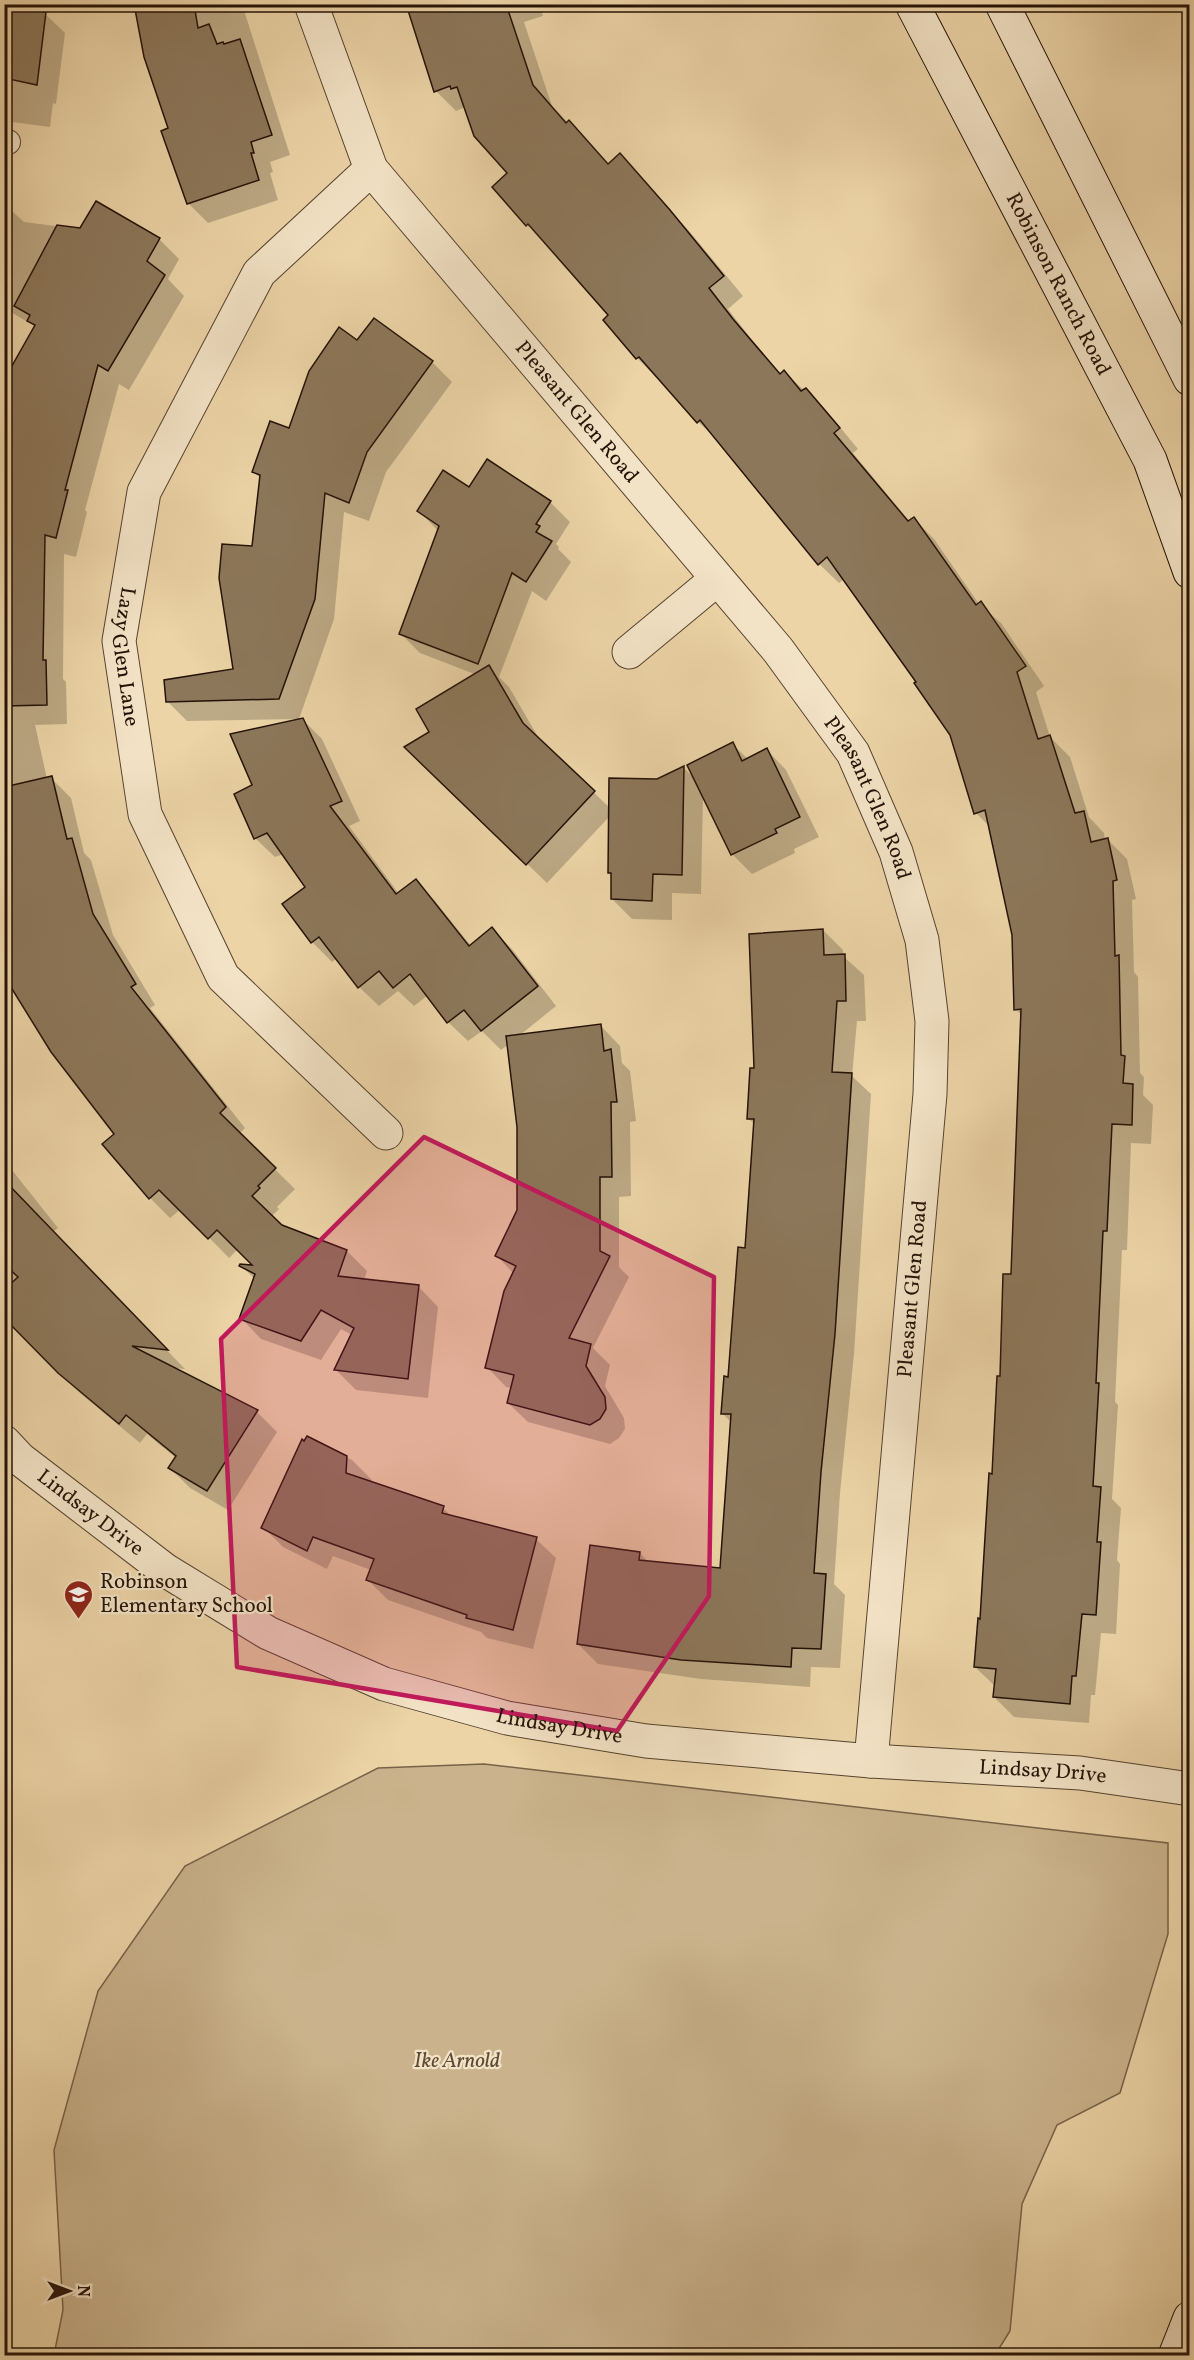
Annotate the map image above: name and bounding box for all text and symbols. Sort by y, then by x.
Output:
street label: Robinson Ranch Road [998,188,1118,381]
street label: Pleasant Glen Road [508,335,645,490]
street label: Lazy Glen Lane [104,585,146,728]
street label: Pleasant Glen Road [816,710,918,883]
street label: Pleasant Glen Road [891,1199,935,1379]
street label: Lindsay Drive [31,1463,150,1563]
place label: Robinson Elementary School [100,1568,273,1621]
school or university icon: Robinson Elementary School [63,1578,95,1620]
street label: Lindsay Drive [493,1701,625,1751]
street label: Lindsay Drive [978,1753,1109,1791]
park label: Ike Arnold [414,2047,500,2076]
north arrow [39,2261,99,2321]
text: N [71,2285,93,2297]

